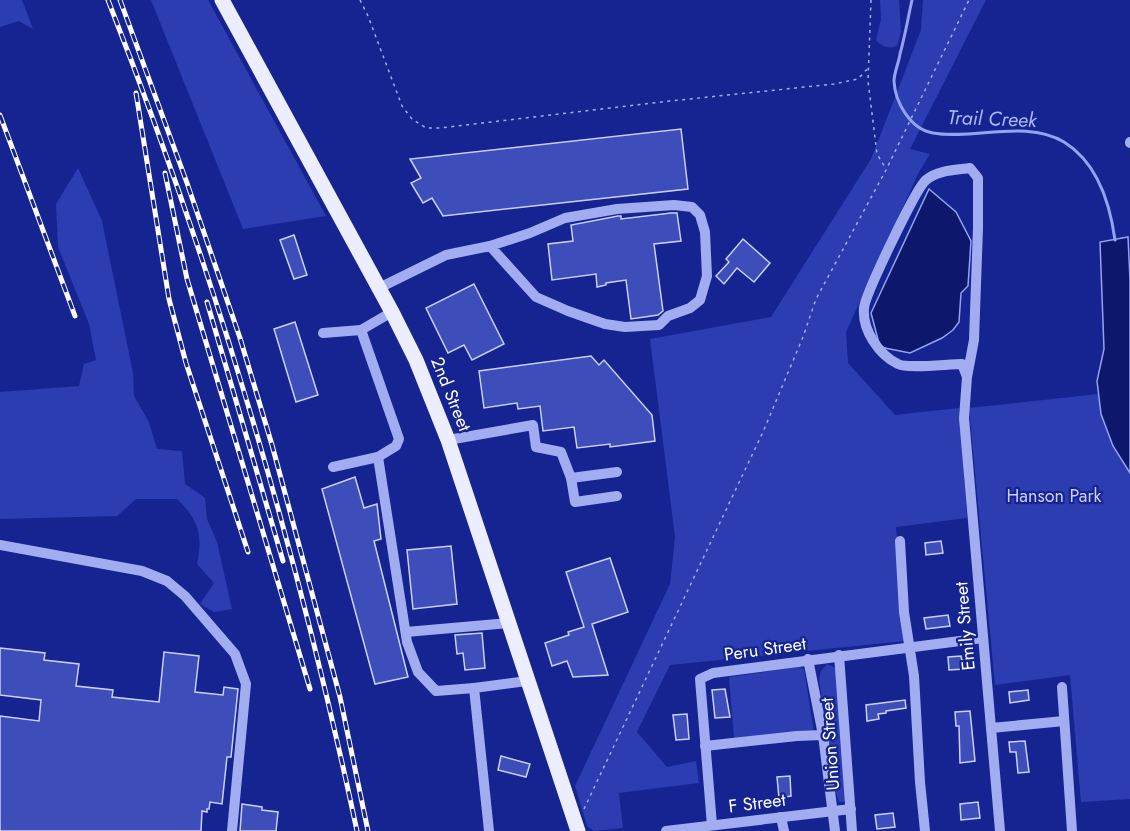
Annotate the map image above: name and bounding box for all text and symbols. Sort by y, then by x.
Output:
water label: Trail Creek [947,103,1038,135]
street label: 2nd Street [424,353,478,436]
park label: Hanson Park [1007,483,1102,509]
street label: Emily Street [948,580,982,671]
street label: Peru Street [722,630,808,668]
street label: Union Street [814,696,846,791]
street label: F Street [727,787,788,819]

